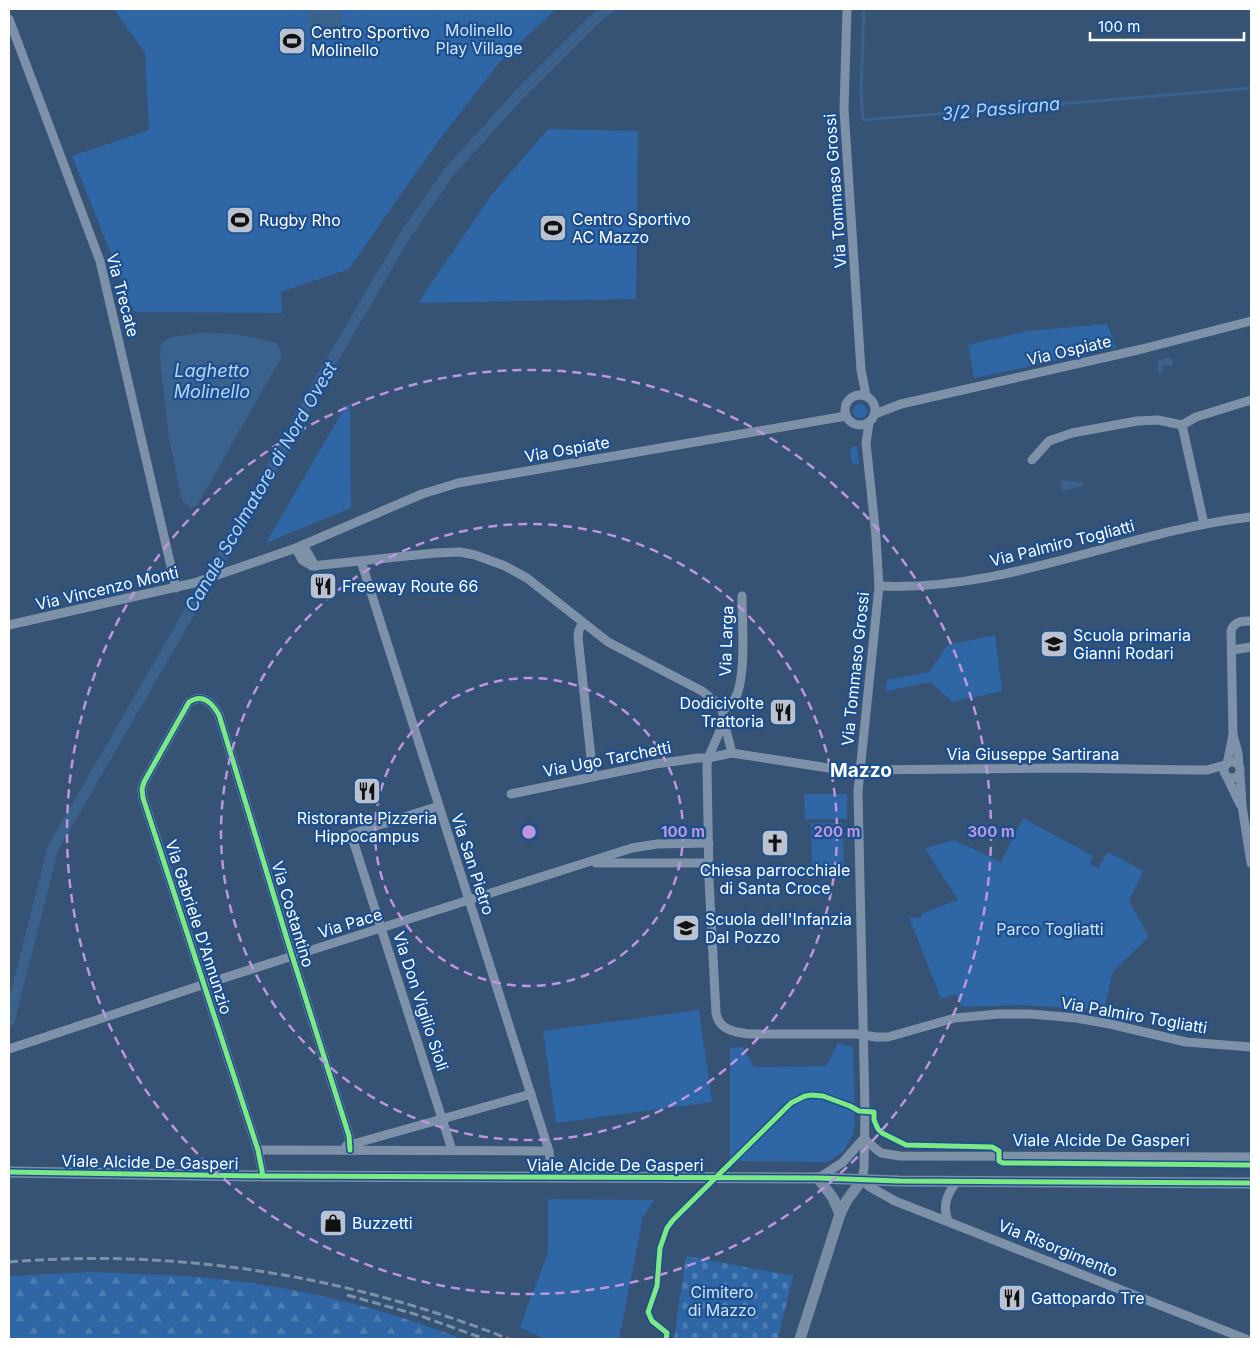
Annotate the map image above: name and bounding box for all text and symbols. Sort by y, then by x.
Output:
scale bar [1090,10,1244,42]
text: 100 m [1098,17,1140,36]
park label: Molinello Play Village [435,20,523,58]
place label: Centro Sportivo Molinello [311,22,430,60]
sports icon: Centro Sportivo Molinello [277,26,307,56]
water label: 3/2 Passirana [941,93,1061,124]
street label: Via Tommaso Grossi [820,113,850,269]
sports icon: Rugby Rho [225,205,255,235]
place label: Centro Sportivo AC Mazzo [572,209,691,247]
place label: Rugby Rho [259,210,341,230]
sports icon: Centro Sportivo AC Mazzo [538,213,568,243]
street label: Via Trecate [102,251,144,339]
street label: Via Ospiate [1025,331,1113,369]
water label: Canale Scolmatore di Nord Ovest [180,357,341,615]
water label: Laghetto Molinello [174,360,250,402]
street label: Via Ospiate [523,432,611,466]
street label: Via Palmiro Togliatti [988,515,1136,571]
street label: Via Vincenzo Monti [34,562,180,614]
restaurant icon: Freeway Route 66 [308,571,338,601]
place label: Freeway Route 66 [342,576,478,596]
street label: Via Tommaso Grossi [837,591,873,747]
street label: Via Larga [715,605,737,677]
place label: Scuola primaria Gianni Rodari [1073,625,1191,663]
school or university icon: Scuola primaria Gianni Rodari [1039,629,1069,659]
place label: Dodicivolte Trattoria [679,693,764,731]
restaurant icon: Dodicivolte Trattoria [768,697,798,727]
street label: Via Ugo Tarchetti [541,737,673,781]
street label: Via Giuseppe Sartirana [947,744,1119,764]
district label: Mazzo [830,759,892,782]
restaurant icon: Ristorante Pizzeria Hippocampus [352,776,382,806]
place label: Ristorante Pizzeria Hippocampus [297,808,437,846]
street label: Via San Pietro [447,811,499,917]
text: 100 m [661,822,705,841]
text: 200 m [814,822,860,841]
text: 300 m [967,822,1015,841]
centre of rings [520,823,538,841]
church icon: Chiesa parrocchiale di Santa Croce [760,828,790,858]
street label: Via Gabriele D'Annunzio [161,837,237,1017]
street label: Via Costantino [267,858,319,970]
place label: Chiesa parrocchiale di Santa Croce [700,860,850,898]
street label: Via Pace [315,904,385,942]
place label: Scuola dell'Infanzia Dal Pozzo [705,909,852,947]
school or university icon: Scuola dell'Infanzia Dal Pozzo [671,913,701,943]
park label: Parco Togliatti [996,919,1104,939]
street label: Via Don Vigilio Sioli [389,929,453,1073]
street label: Via Palmiro Togliatti [1059,992,1209,1038]
street label: Viale Alcide De Gasperi [1012,1130,1190,1150]
street label: Viale Alcide De Gasperi [61,1150,239,1174]
street label: Viale Alcide De Gasperi [526,1155,704,1175]
shop icon: Buzzetti [318,1208,348,1238]
place label: Buzzetti [352,1213,413,1233]
street label: Via Risorgimento [995,1215,1121,1281]
park label: Cimitero di Mazzo [688,1282,756,1320]
restaurant icon: Gattopardo Tre [997,1283,1027,1313]
place label: Gattopardo Tre [1031,1288,1145,1308]

